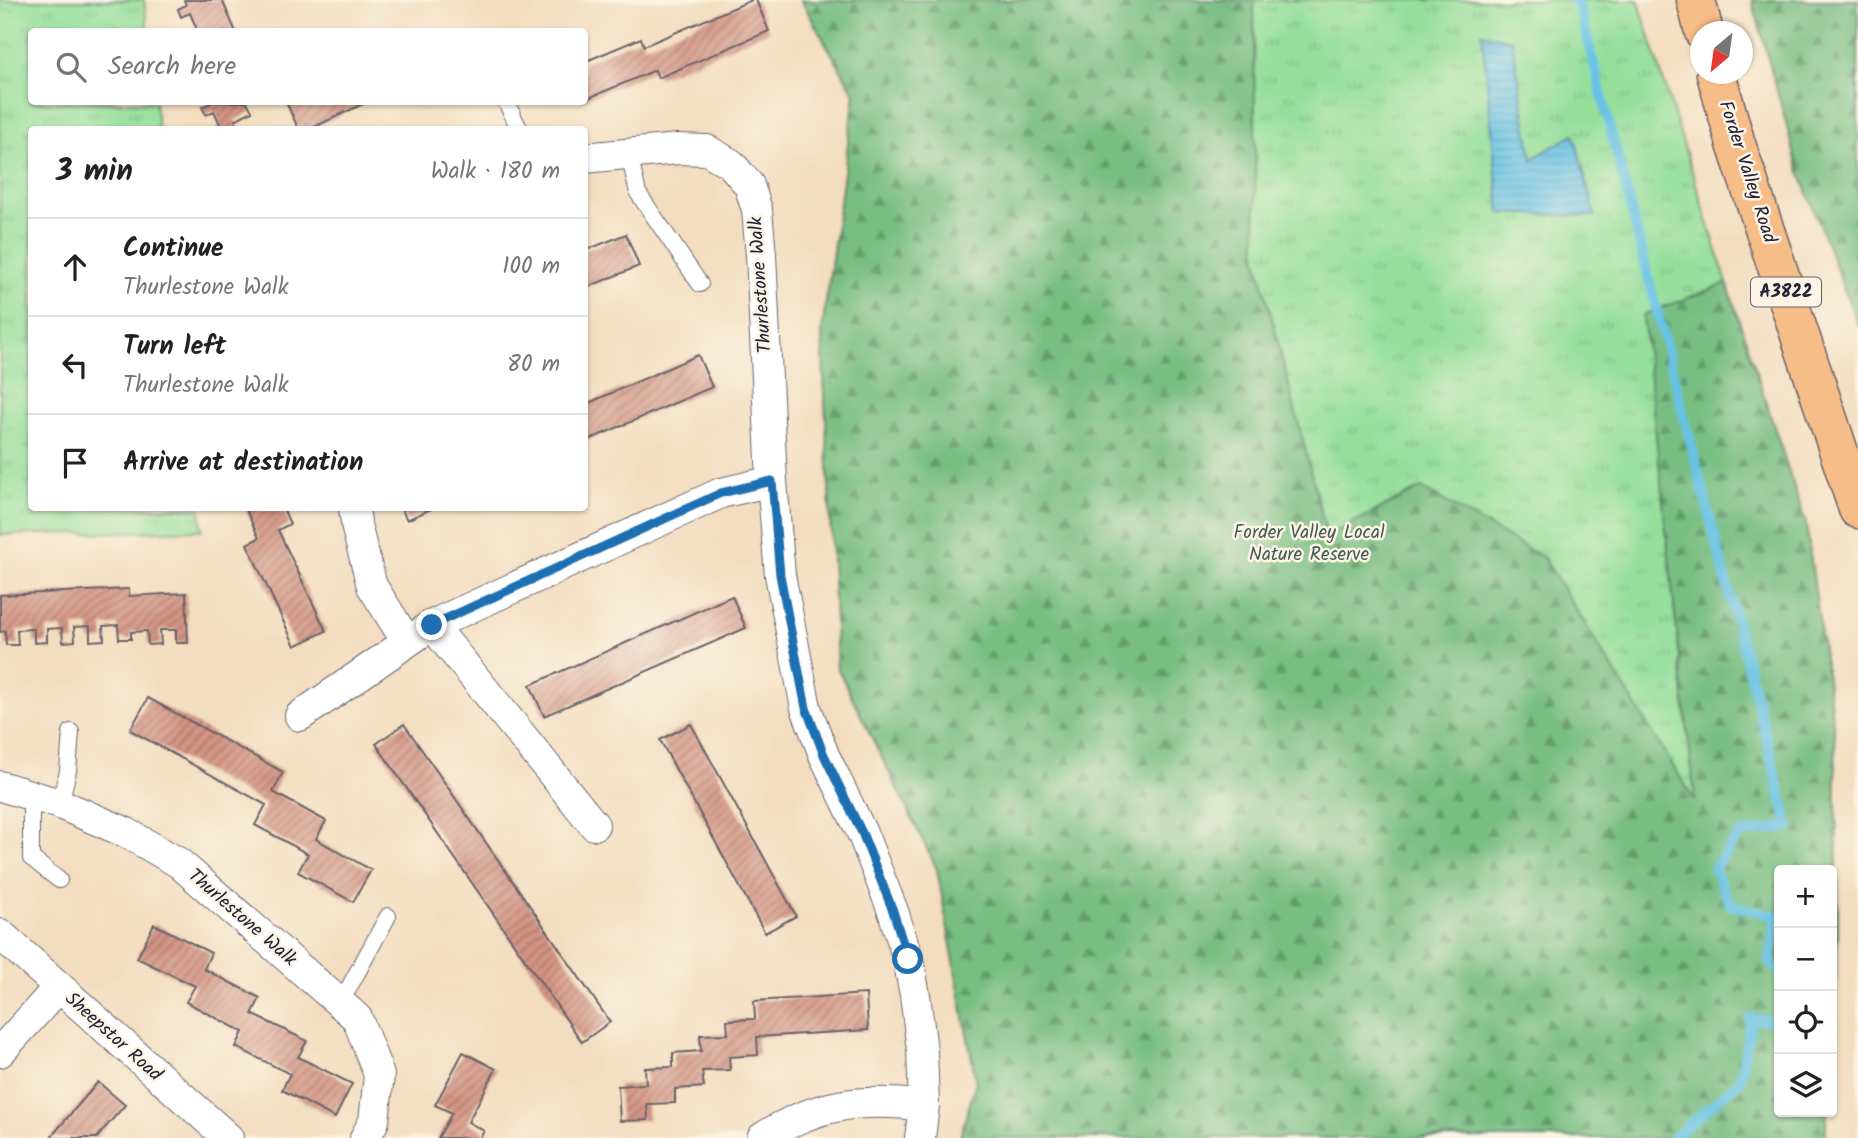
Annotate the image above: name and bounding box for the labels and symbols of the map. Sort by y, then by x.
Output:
north arrow [1690,21,1753,84]
street label: Forder Valley Road [1710,97,1784,248]
street label: Thurlestone Walk [741,216,781,354]
road number: A3822 [1751,278,1821,306]
park label: Forder Valley Local Nature Reserve [1233,518,1385,570]
route end [416,609,447,640]
street label: Thurlestone Walk [181,862,303,974]
route start [892,943,923,974]
street label: Sheepstor Road [57,985,169,1089]

